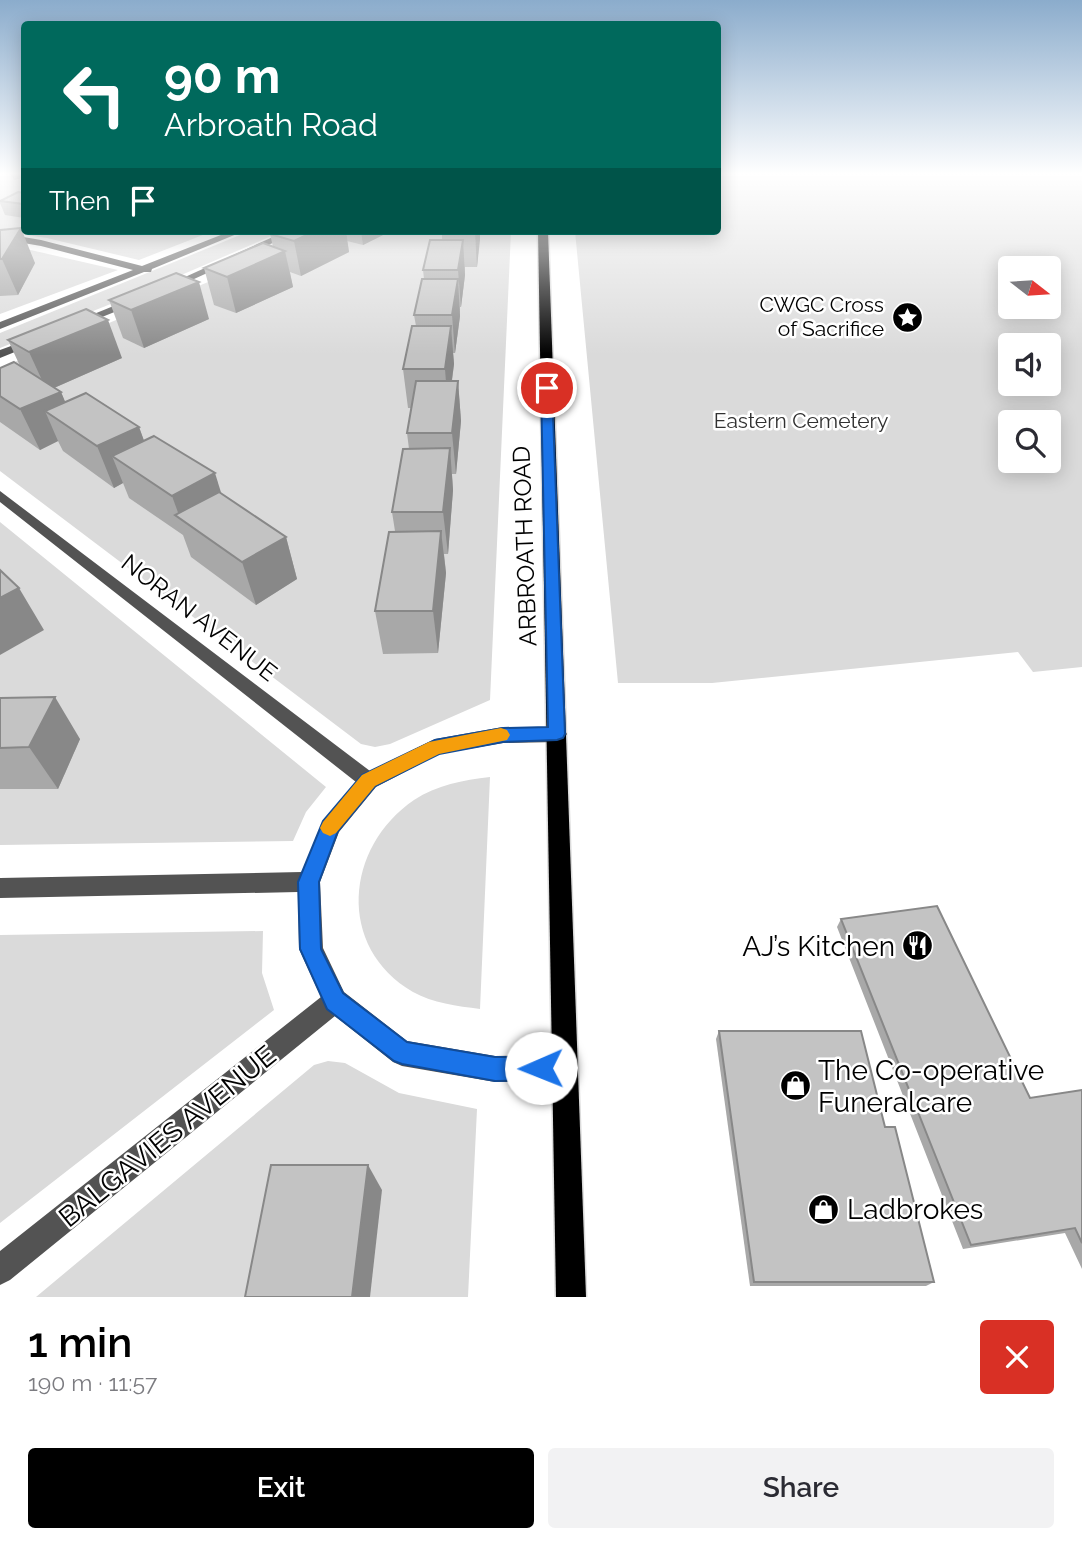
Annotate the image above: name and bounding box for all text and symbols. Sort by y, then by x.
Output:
text: 90 m [164,47,280,104]
icon: left [49,49,140,140]
text: Arbroath Road [164,106,378,143]
icon: arrive [124,182,162,220]
text: Then [49,186,110,216]
north arrow [998,256,1060,318]
map controls [998,256,1061,473]
place label: CWGC Cross of Sacrifice [759,292,884,341]
place icon: CWGC Cross of Sacrifice [890,300,924,334]
button: sound [998,333,1061,396]
pin [517,358,577,418]
icon: arrive [528,369,566,407]
park label: Eastern Cemetery [714,408,888,433]
button: search [998,410,1061,473]
street label: ARBROATH ROAD [507,445,542,647]
street label: NORAN AVENUE [116,548,283,687]
restaurant icon: AJ’s Kitchen [901,929,935,963]
place label: AJ’s Kitchen [742,930,895,963]
position arrow [504,1031,578,1105]
street label: BALGAVIES AVENUE [52,1039,282,1234]
place label: The Co-operative Funeralcare [818,1054,1044,1119]
shop icon: The Co-operative Funeralcare [778,1069,812,1103]
shop icon: Ladbrokes [807,1192,841,1226]
place label: Ladbrokes [847,1193,983,1226]
text: 1 min [28,1318,132,1367]
button: close [980,1320,1054,1394]
text: 190 m · 11:57 [28,1369,157,1396]
button: Exit [28,1448,534,1528]
button: Share [548,1448,1054,1528]

